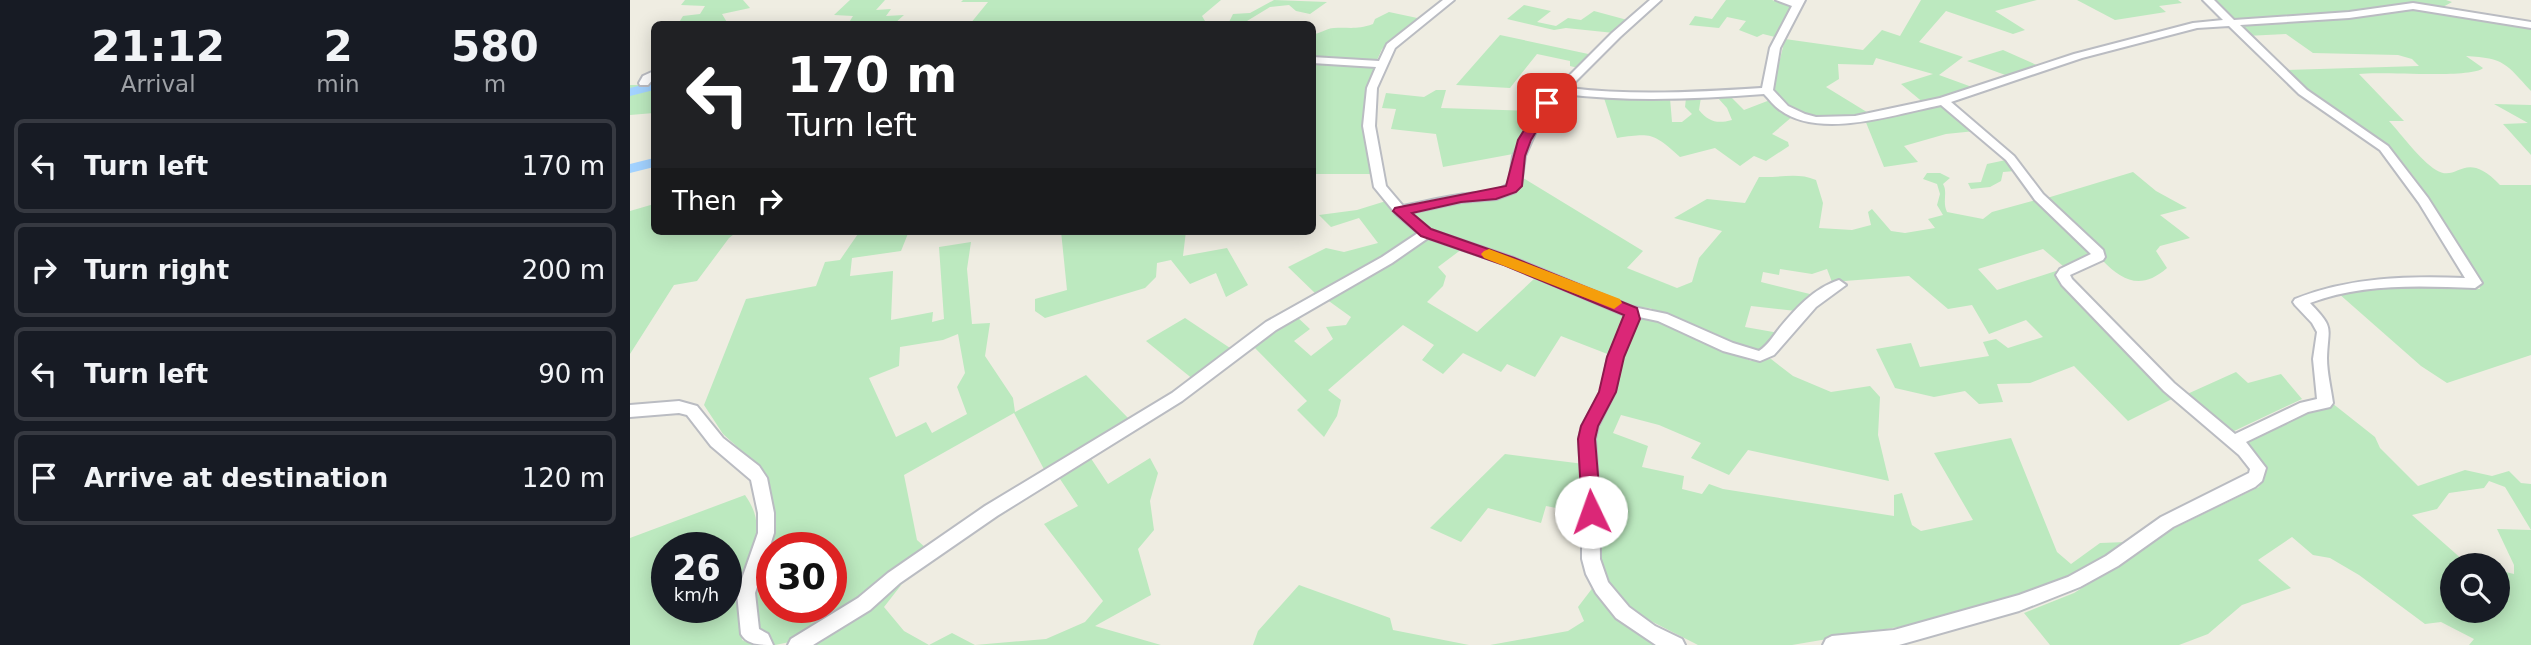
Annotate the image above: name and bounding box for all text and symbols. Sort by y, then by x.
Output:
text: 21:12 [91,22,225,71]
text: 2 [323,22,353,71]
text: 580 [451,22,539,71]
text: 170 m [787,47,957,104]
icon: left [672,49,763,140]
text: Arrival [121,71,196,97]
text: min [316,71,360,97]
text: m [484,71,506,97]
pin [1517,73,1577,133]
icon: arrive [1528,84,1566,122]
text: Turn left [787,106,917,144]
icon: left [25,147,63,185]
text: Turn left [84,151,208,181]
text: 170 m [522,151,605,181]
icon: right [751,182,789,220]
text: Then [672,186,737,216]
icon: right [25,251,63,289]
text: Turn right [84,255,229,285]
text: 200 m [522,255,605,285]
icon: left [25,355,63,393]
text: Turn left [84,359,208,389]
text: 90 m [538,359,605,389]
icon: arrive [25,459,63,497]
text: Arrive at destination [84,463,388,493]
text: 120 m [522,463,605,493]
position arrow [1554,475,1628,549]
speed limit sign: 30 [756,532,847,623]
text: 26 [672,548,721,588]
map controls [2440,553,2510,623]
button: search [2440,553,2510,623]
text: km/h [674,584,719,605]

